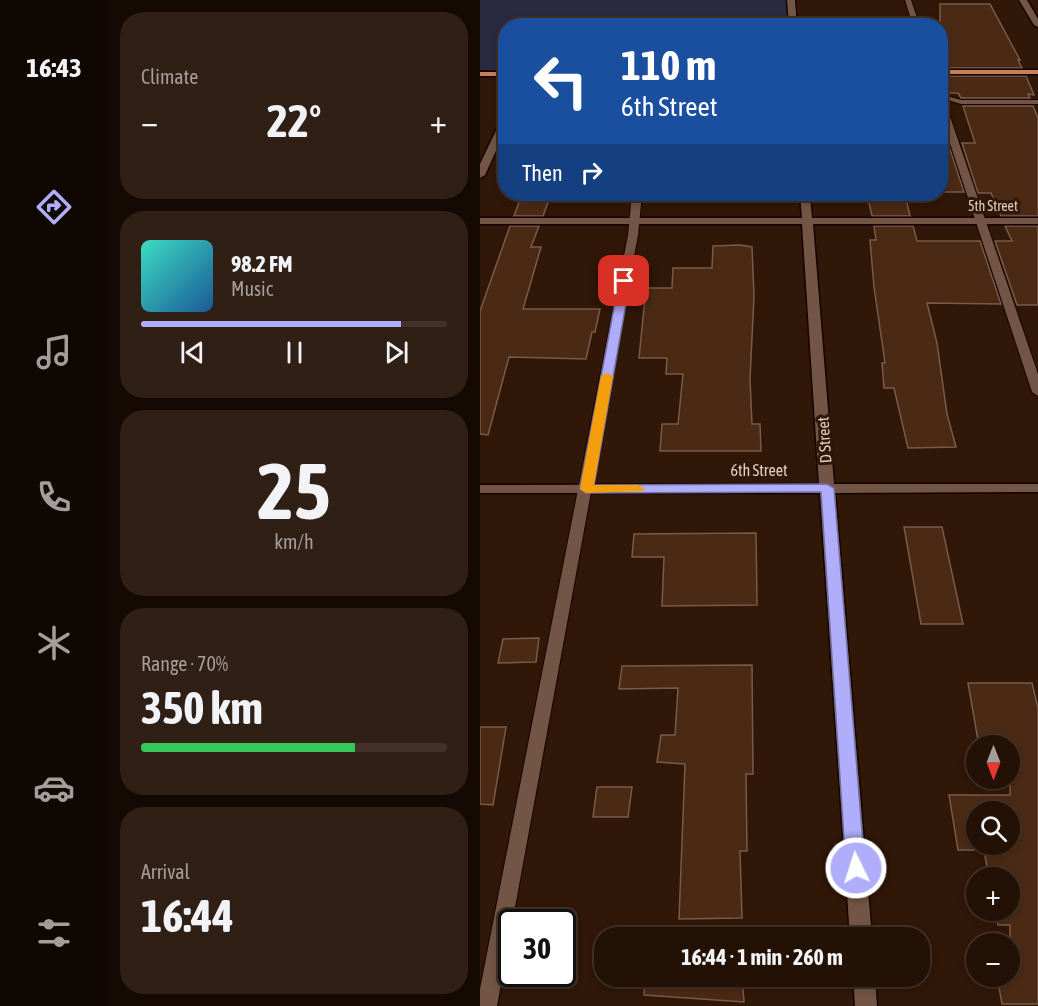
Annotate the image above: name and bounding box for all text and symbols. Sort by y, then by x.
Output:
text: 110 m [621,41,716,89]
icon: left [522,42,600,120]
text: 16:43 [26,52,82,83]
text: Climate [141,65,198,88]
text: 6th Street [621,91,718,122]
text: 22° [267,95,321,147]
text: − [141,102,158,140]
text: + [430,102,447,140]
icon: right [575,156,608,189]
text: Then [522,160,563,186]
icon: directions [33,186,75,228]
street label: 5th Street [968,198,1018,214]
text: 98.2 FM [231,251,293,277]
pin [598,255,649,306]
icon: arrive [607,264,640,297]
text: Music [231,277,273,300]
icon: music [33,331,75,373]
icon: previous [176,336,209,369]
icon: pause [278,336,311,369]
icon: next [380,336,413,369]
street label: D Street [813,416,835,464]
text: 25 [257,446,331,536]
street label: 6th Street [730,461,788,479]
icon: phone [33,476,75,518]
text: km/h [274,530,314,553]
icon: climate [33,622,75,664]
text: Range · 70% [141,652,228,675]
text: 350 km [141,682,263,734]
north arrow [966,735,1020,789]
map controls [966,735,1020,987]
icon: car [33,767,75,809]
button: search [966,801,1020,855]
position arrow [824,836,888,900]
text: Arrival [141,860,190,883]
button: + [966,867,1020,921]
text: 16:44 [141,890,234,942]
speed limit sign: 30 [498,909,576,987]
icon: filters [33,912,75,954]
button: − [966,933,1020,987]
text: 16:44 · 1 min · 260 m [681,944,843,970]

